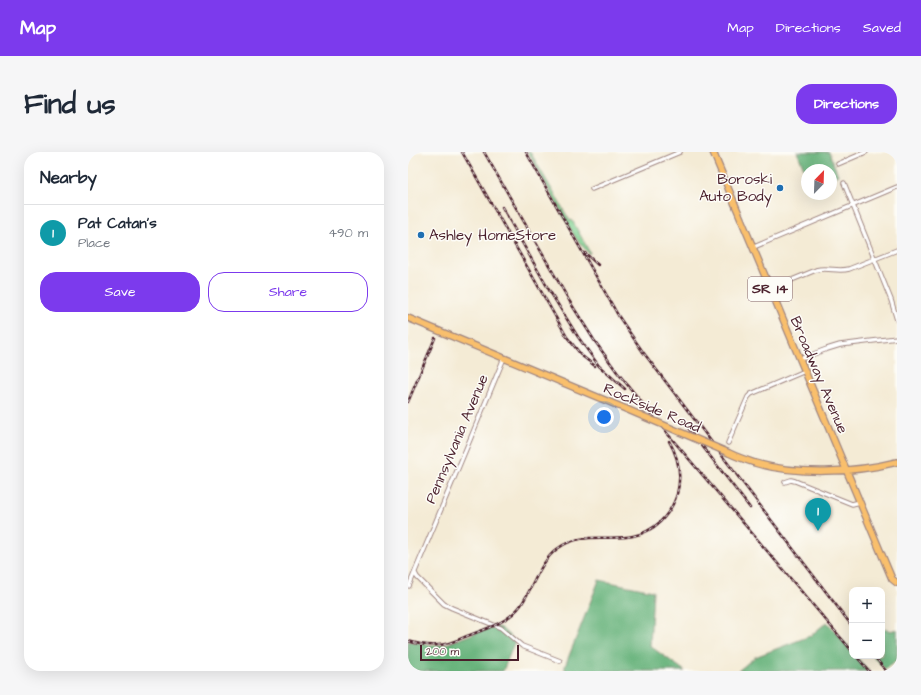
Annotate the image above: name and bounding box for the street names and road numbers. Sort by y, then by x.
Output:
road number: SR 14 [748,277,792,301]
street label: Broadway Avenue [784,313,853,437]
street label: Pennsylvania Avenue [420,371,495,507]
street label: Rockside Road [600,378,704,438]

